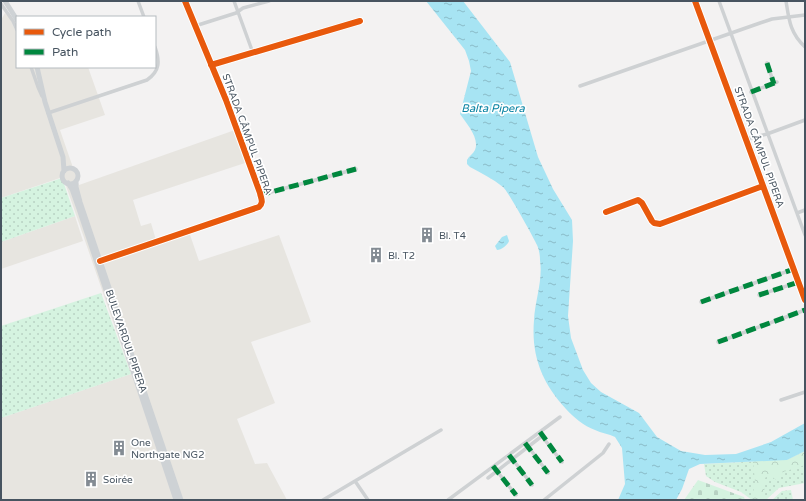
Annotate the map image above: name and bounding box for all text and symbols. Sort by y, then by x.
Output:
legend [16,16,156,68]
text: Cycle path [52,25,111,39]
text: Path [52,45,78,59]
street label: STRADA CÂMPUL PIPERA [220,72,275,196]
street label: STRADA CÂMPUL PIPERA [732,85,787,209]
water label: Balta Pipera [461,102,526,115]
building icon: Bl. T4 [418,226,436,244]
place label: Bl. T4 [439,230,466,242]
building icon: Bl. T2 [367,246,385,264]
place label: Bl. T2 [388,250,415,262]
street label: BULEVARDUL PIPERA [103,288,149,395]
place label: One Northgate NG2 [131,437,204,461]
building icon: One Northgate NG2 [110,439,128,457]
building icon: Soirée [82,470,100,488]
place label: Soirée [103,474,133,486]

